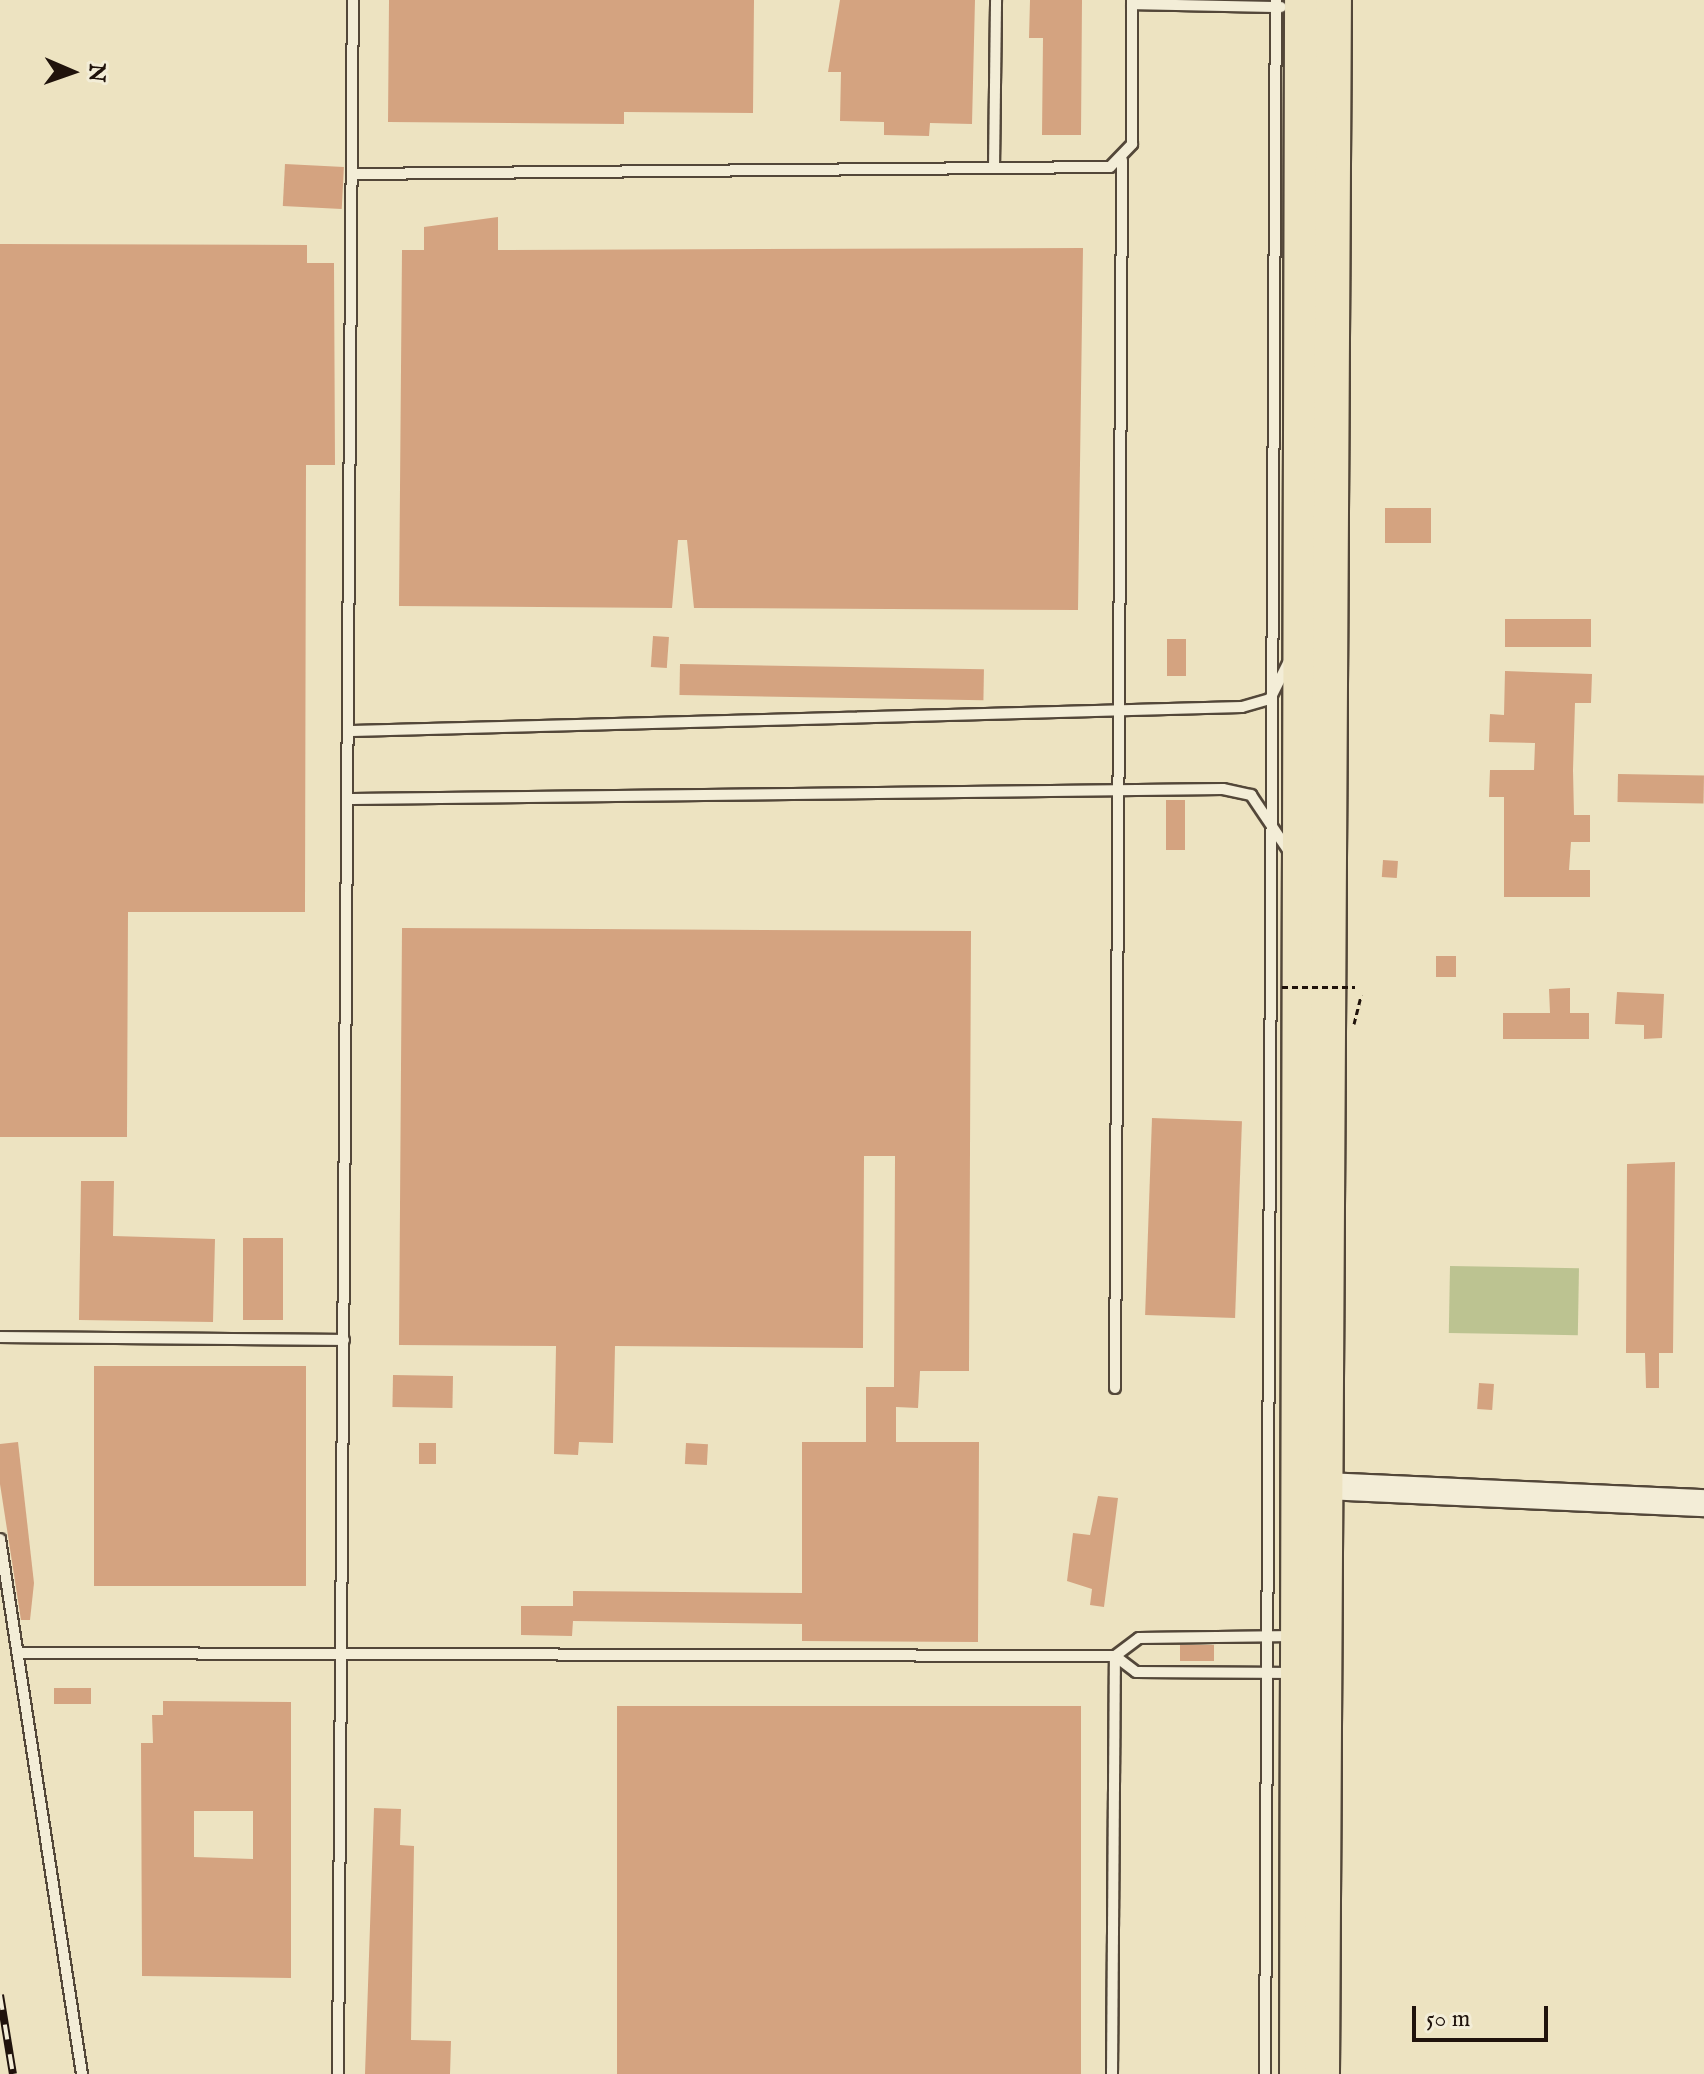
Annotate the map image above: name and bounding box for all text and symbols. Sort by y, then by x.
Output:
north arrow [32,32,112,112]
text: N [82,63,110,83]
scale bar [1416,1990,1552,2040]
text: 50 m [1426,2004,1470,2035]

